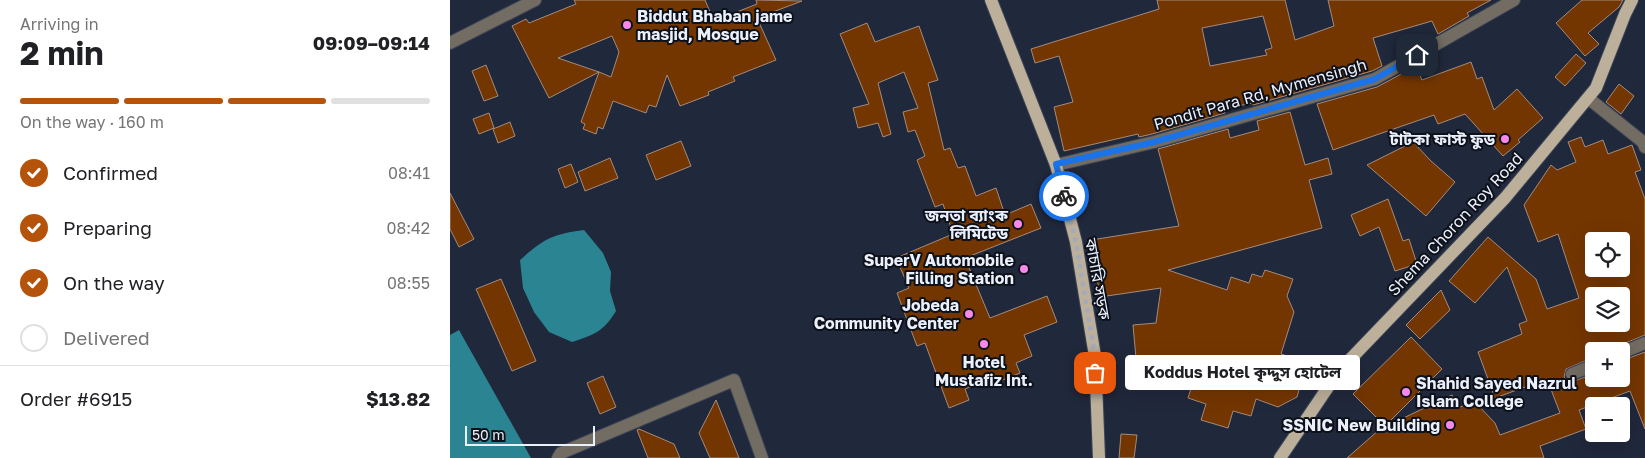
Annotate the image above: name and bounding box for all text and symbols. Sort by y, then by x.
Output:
place label: Biddut Bhaban jame masjid, Mosque [637,6,792,44]
text: Arriving in [20,14,99,34]
marker: Biddut Bhaban jame masjid, Mosque [621,19,633,31]
text: 09:09–09:14 [313,31,430,54]
text: 2 min [20,34,104,72]
pin [1396,34,1438,76]
icon: home [1403,41,1431,69]
street label: Pondit Para Rd, Mymensingh [1151,54,1369,134]
text: On the way · 160 m [20,112,164,132]
place label: টাটকা ফাস্ট ফুড [1389,129,1495,150]
marker: টাটকা ফাস্ট ফুড [1499,133,1511,145]
street label: Shema Choron Roy Road [1383,148,1527,300]
icon: check [20,159,48,187]
text: Confirmed [63,161,158,184]
text: 08:41 [388,163,430,183]
courier [1039,171,1089,221]
icon: bike [1050,182,1078,210]
place label: জনতা ব্যাংক লিমিটেড [924,205,1009,243]
icon: check [20,214,48,242]
text: Preparing [63,216,152,239]
text: 08:42 [386,218,430,238]
marker: জনতা ব্যাংক লিমিটেড [1012,218,1024,230]
map controls [1585,232,1630,442]
button: locate [1585,232,1630,277]
street label: কাচারি সড়ক [1081,236,1115,322]
place label: SuperV Automobile Filling Station [864,250,1014,288]
marker: SuperV Automobile Filling Station [1018,263,1030,275]
icon: check [20,269,48,297]
text: On the way [63,271,165,294]
text: 08:55 [387,273,430,293]
button: layers [1585,287,1630,332]
place label: Jobeda Community Center [814,295,959,333]
marker: Jobeda Community Center [963,308,975,320]
text: Delivered [63,326,150,349]
marker: Hotel Mustafiz Int. [978,338,990,350]
button: + [1585,342,1630,387]
place label: Hotel Mustafiz Int. [935,352,1033,390]
pin [1074,352,1116,394]
callout: Koddus Hotel কৃদ্দুস হোটেল [1125,356,1360,390]
icon: bag [1081,359,1109,387]
text: Koddus Hotel কৃদ্দুস হোটেল [1144,362,1341,382]
place label: Shahid Sayed Nazrul Islam College [1416,373,1577,411]
marker: Shahid Sayed Nazrul Islam College [1400,386,1412,398]
text: Order #6915 [20,387,132,410]
text: $13.82 [366,387,430,410]
button: − [1585,397,1630,442]
place label: SSNIC New Building [1283,415,1440,435]
marker: SSNIC New Building [1444,419,1456,431]
scale bar [465,423,595,446]
text: 50 m [472,426,505,443]

